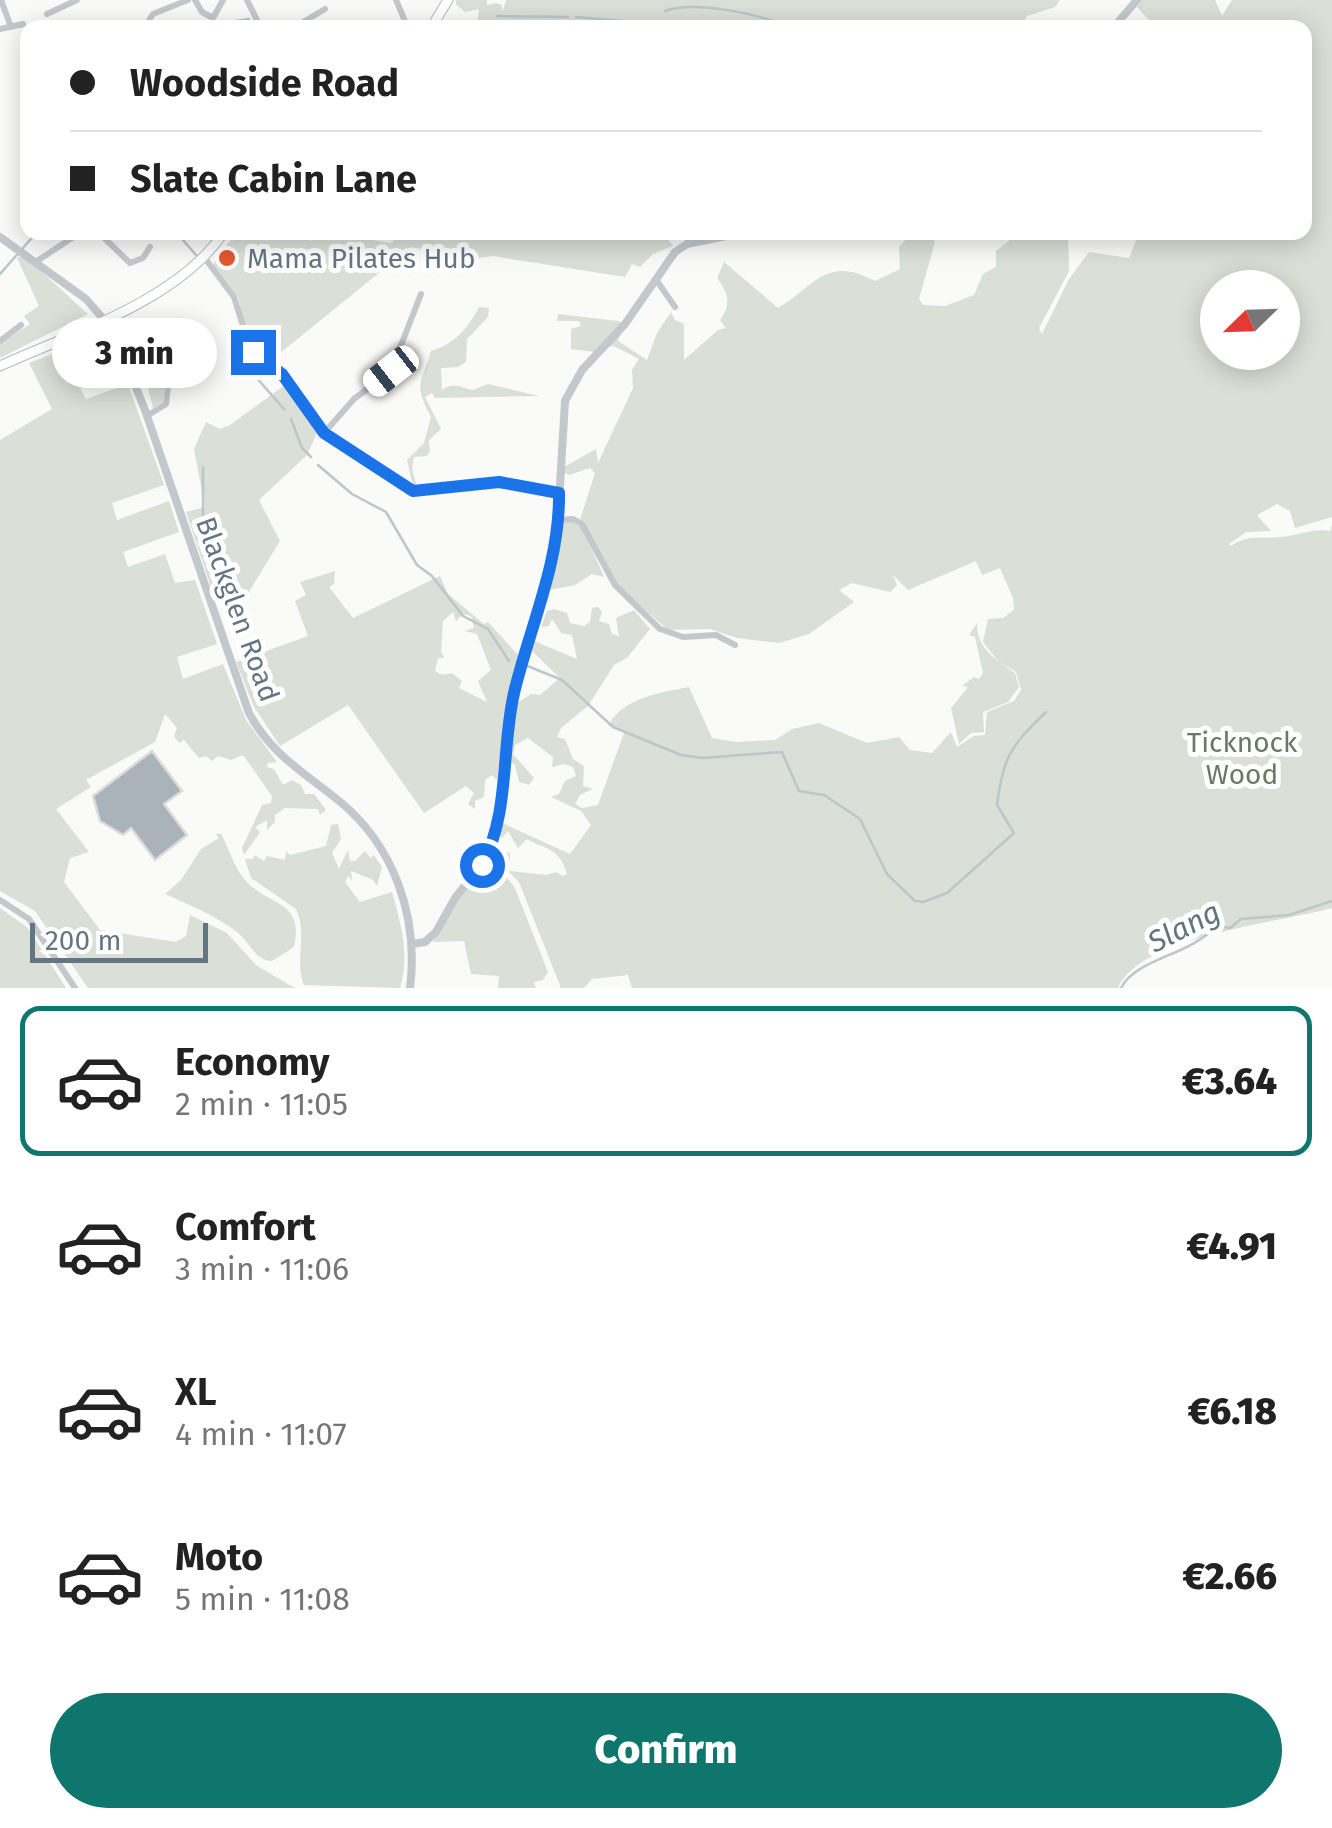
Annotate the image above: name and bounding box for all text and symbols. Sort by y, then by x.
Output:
text: Woodside Road [130,60,399,106]
text: Slate Cabin Lane [130,156,417,202]
place label: Mama Pilates Hub [247,242,476,275]
marker: Mama Pilates Hub [216,247,238,269]
north arrow [1200,270,1300,370]
map controls [1200,270,1300,370]
callout: 3 min [53,317,218,387]
route end [231,330,276,375]
text: 3 min [95,334,174,372]
car [358,341,424,401]
street label: Blackglen Road [189,512,286,706]
park label: Ticknock Wood [1187,726,1298,791]
route start [460,843,505,888]
water label: Slang [1141,894,1226,961]
scale bar [30,918,208,963]
text: 200 m [45,924,122,957]
icon: car [55,1036,145,1126]
text: Economy [175,1039,330,1085]
text: €3.64 [1182,1058,1277,1104]
text: 2 min · 11:05 [175,1085,348,1123]
icon: car [55,1201,145,1291]
text: Comfort [175,1204,316,1250]
text: €4.91 [1186,1223,1277,1269]
text: 3 min · 11:06 [175,1250,349,1288]
icon: car [55,1366,145,1456]
text: XL [175,1369,217,1415]
text: €6.18 [1188,1388,1277,1434]
text: 4 min · 11:07 [175,1415,347,1453]
icon: car [55,1531,145,1621]
text: Moto [175,1534,263,1580]
text: €2.66 [1183,1553,1277,1599]
text: 5 min · 11:08 [175,1580,350,1618]
button: Confirm [50,1693,1282,1808]

